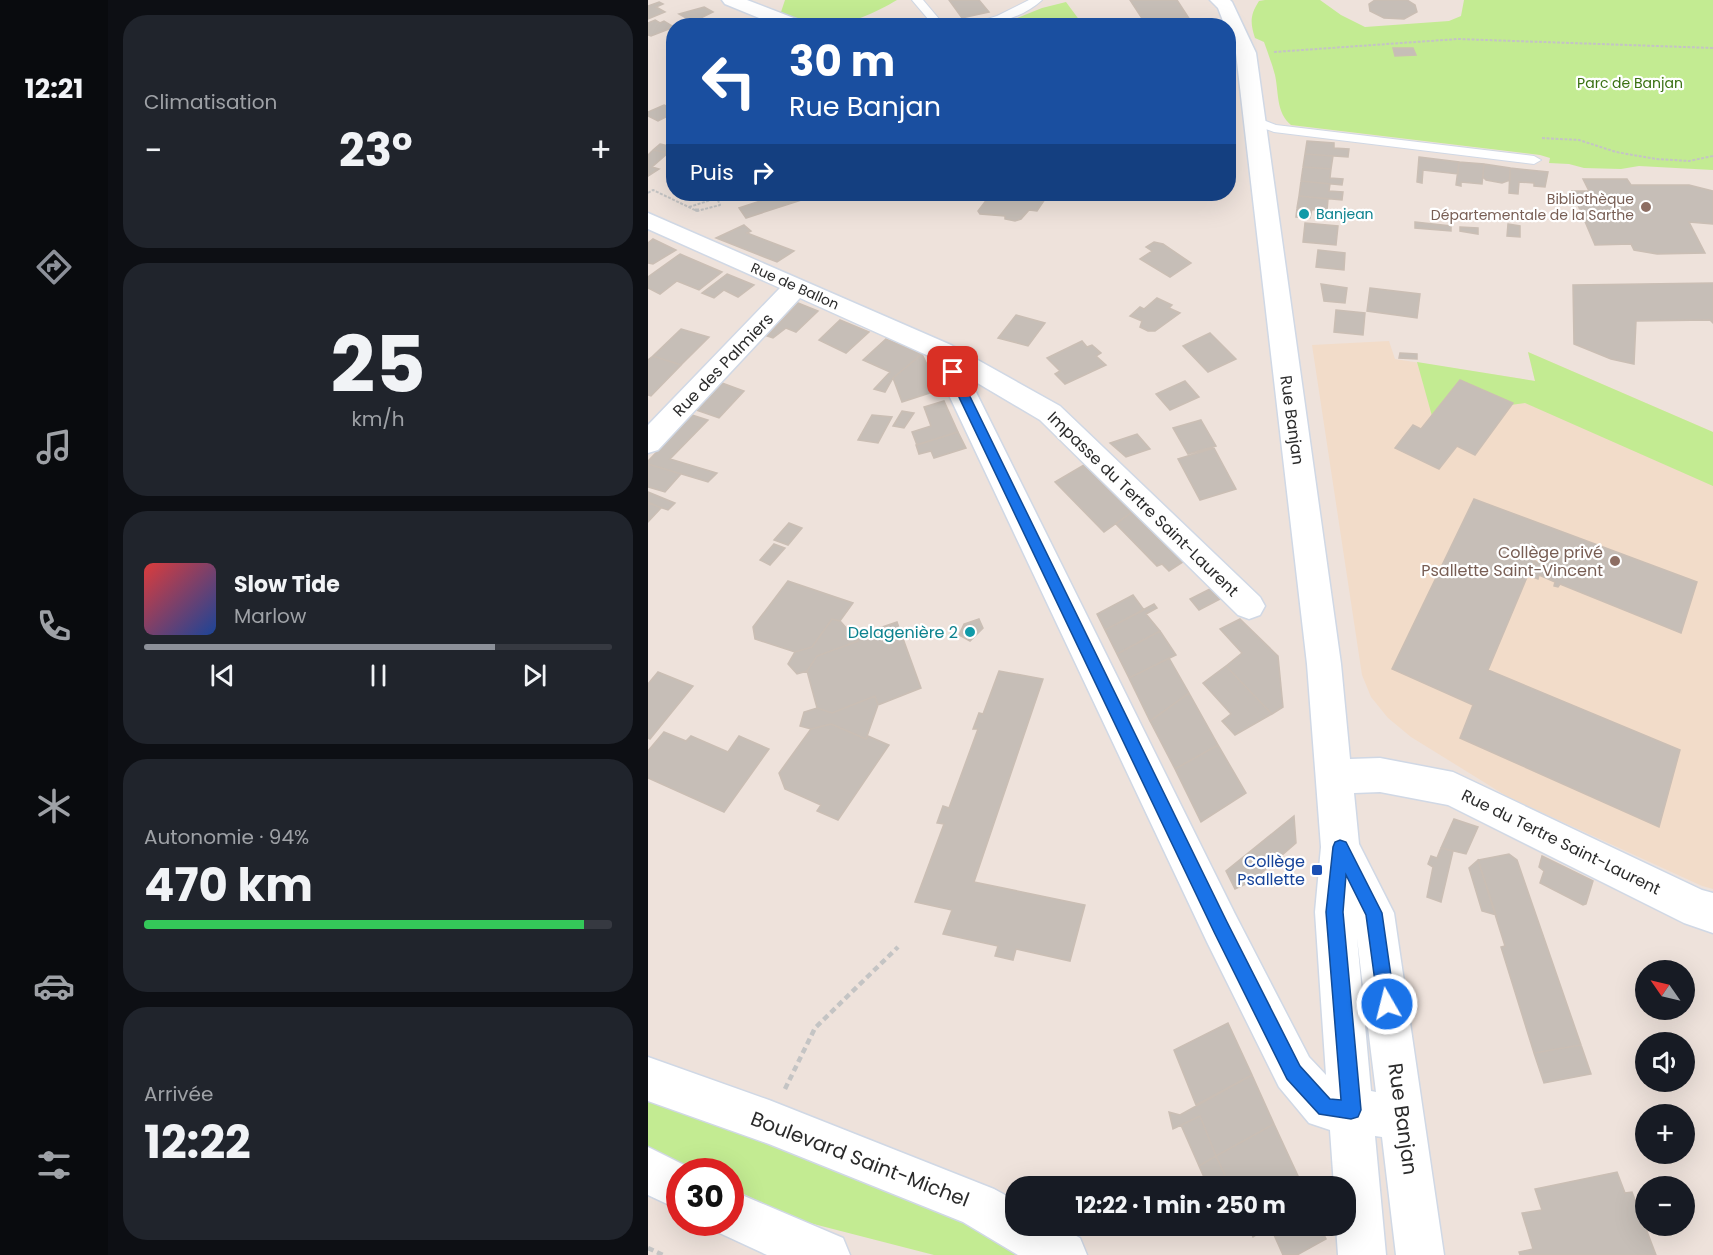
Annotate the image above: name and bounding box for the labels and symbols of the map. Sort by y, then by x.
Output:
park label: Parc de Banjan [1577,73,1683,93]
place label: Bibliothèque Départementale de la Sarthe [1431,189,1634,225]
marker: Bibliothèque Départementale de la Sarthe [1639,200,1653,214]
place label: Banjean [1316,204,1374,224]
marker: Banjean [1297,207,1311,221]
street label: Rue de Ballon [748,258,842,314]
street label: Rue des Palmiers [667,308,779,422]
pin [927,346,978,397]
street label: Rue Banjan [1274,374,1310,466]
street label: Impasse du Tertre Saint-Laurent [1042,406,1244,602]
place label: Collège privé Psallette Saint-Vincent [1421,541,1603,582]
marker: Collège privé Psallette Saint-Vincent [1608,554,1622,568]
place label: Delagenière 2 [848,621,958,644]
marker: Delagenière 2 [963,625,977,639]
street label: Rue du Tertre Saint-Laurent [1458,784,1665,900]
place label: Collège Psallette [1237,850,1305,891]
marker: Collège Psallette [1310,863,1324,877]
north arrow [1635,960,1695,1020]
position arrow [1355,972,1419,1036]
street label: Rue Banjan [1381,1061,1425,1177]
street label: Boulevard Saint-Michel [747,1104,973,1214]
speed limit sign: 30 [666,1158,744,1236]

